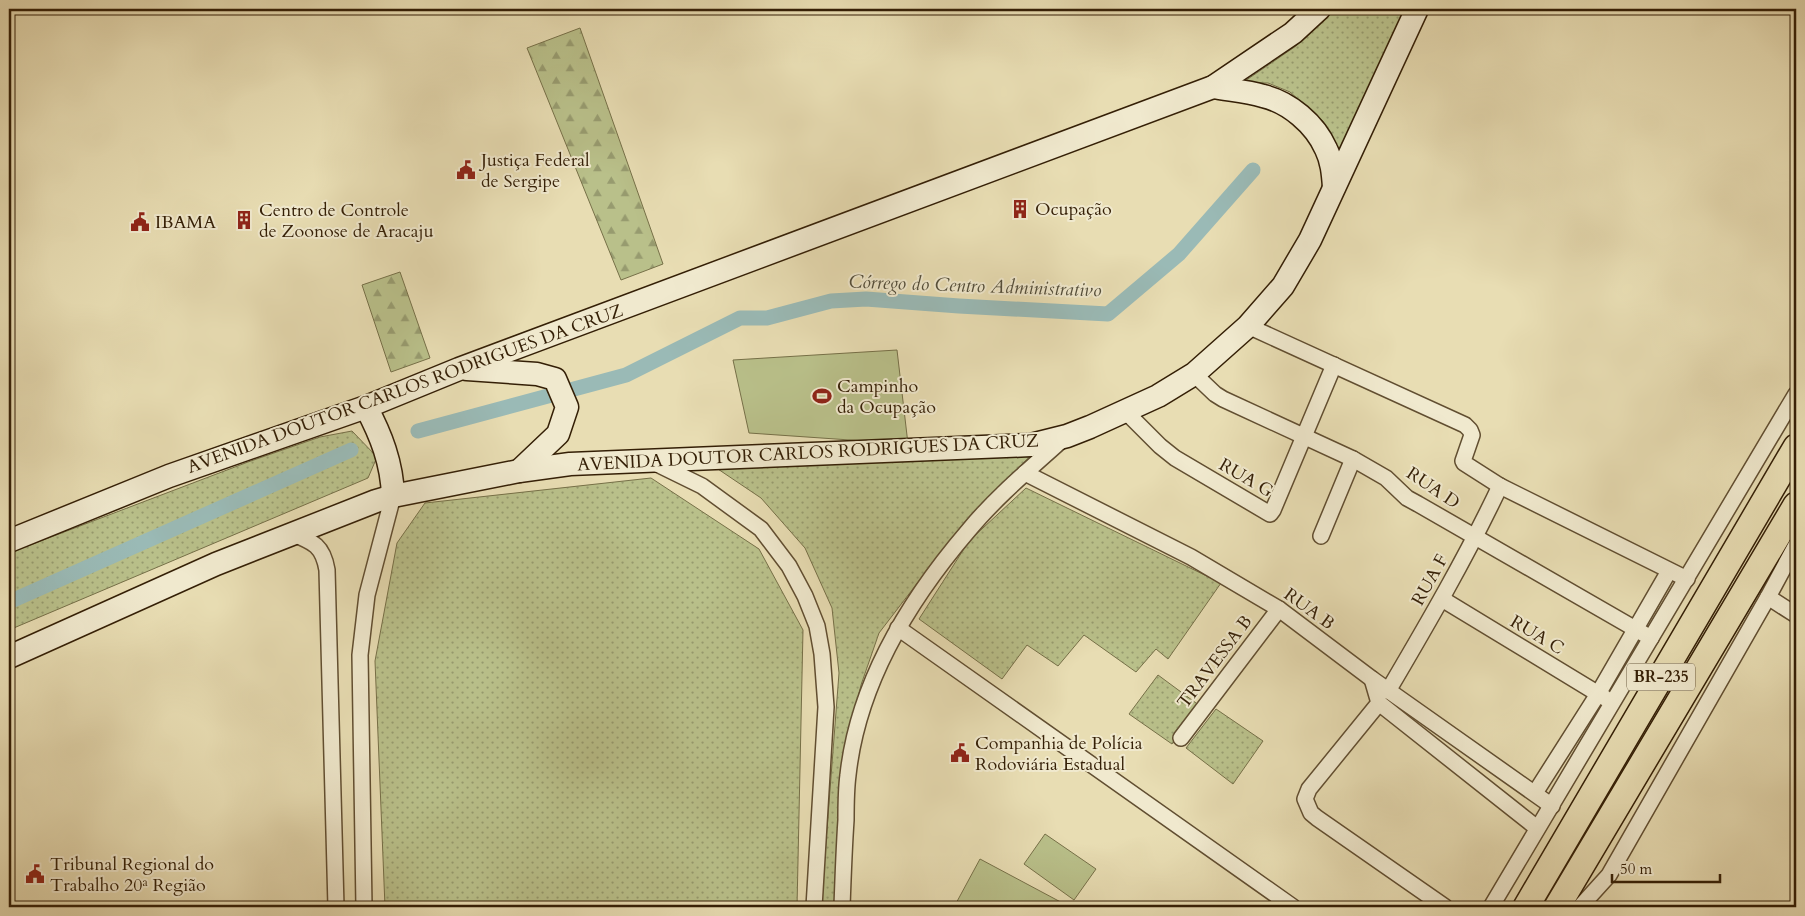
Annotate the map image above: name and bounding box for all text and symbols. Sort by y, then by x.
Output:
place label: Justiça Federal de Sergipe [478,148,590,194]
public building icon: Justiça Federal de Sergipe [455,159,477,181]
place label: Ocupação [1035,197,1112,222]
place label: Centro de Controle de Zoonose de Aracaju [259,198,434,244]
building icon: Ocupação [1009,198,1031,220]
building icon: Centro de Controle de Zoonose de Aracaju [233,209,255,231]
place label: IBAMA [155,210,216,235]
public building icon: IBAMA [129,211,151,233]
water label: Córrego do Centro Administrativo [848,269,1102,303]
street label: AVENIDA DOUTOR CARLOS RODRIGUES DA CRUZ [183,298,627,480]
place label: Campinho da Ocupação [837,374,936,420]
sports icon: Campinho da Ocupação [811,385,833,407]
street label: AVENIDA DOUTOR CARLOS RODRIGUES DA CRUZ [576,428,1040,478]
street label: RUA G [1214,452,1278,504]
street label: RUA D [1401,461,1465,515]
street label: RUA F [1406,550,1454,610]
street label: RUA B [1279,582,1339,636]
street label: RUA C [1505,609,1569,661]
street label: TRAVESSA B [1172,610,1258,714]
road number: BR-235 [1627,664,1695,690]
place label: Companhia de Polícia Rodoviária Estadual [975,731,1143,777]
public building icon: Companhia de Polícia Rodoviária Estadual [949,742,971,764]
scale bar [1612,851,1720,883]
place label: Tribunal Regional do Trabalho 20ª Região [50,852,214,898]
text: 50 m [1620,859,1652,879]
public building icon: Tribunal Regional do Trabalho 20ª Região [24,863,46,885]

